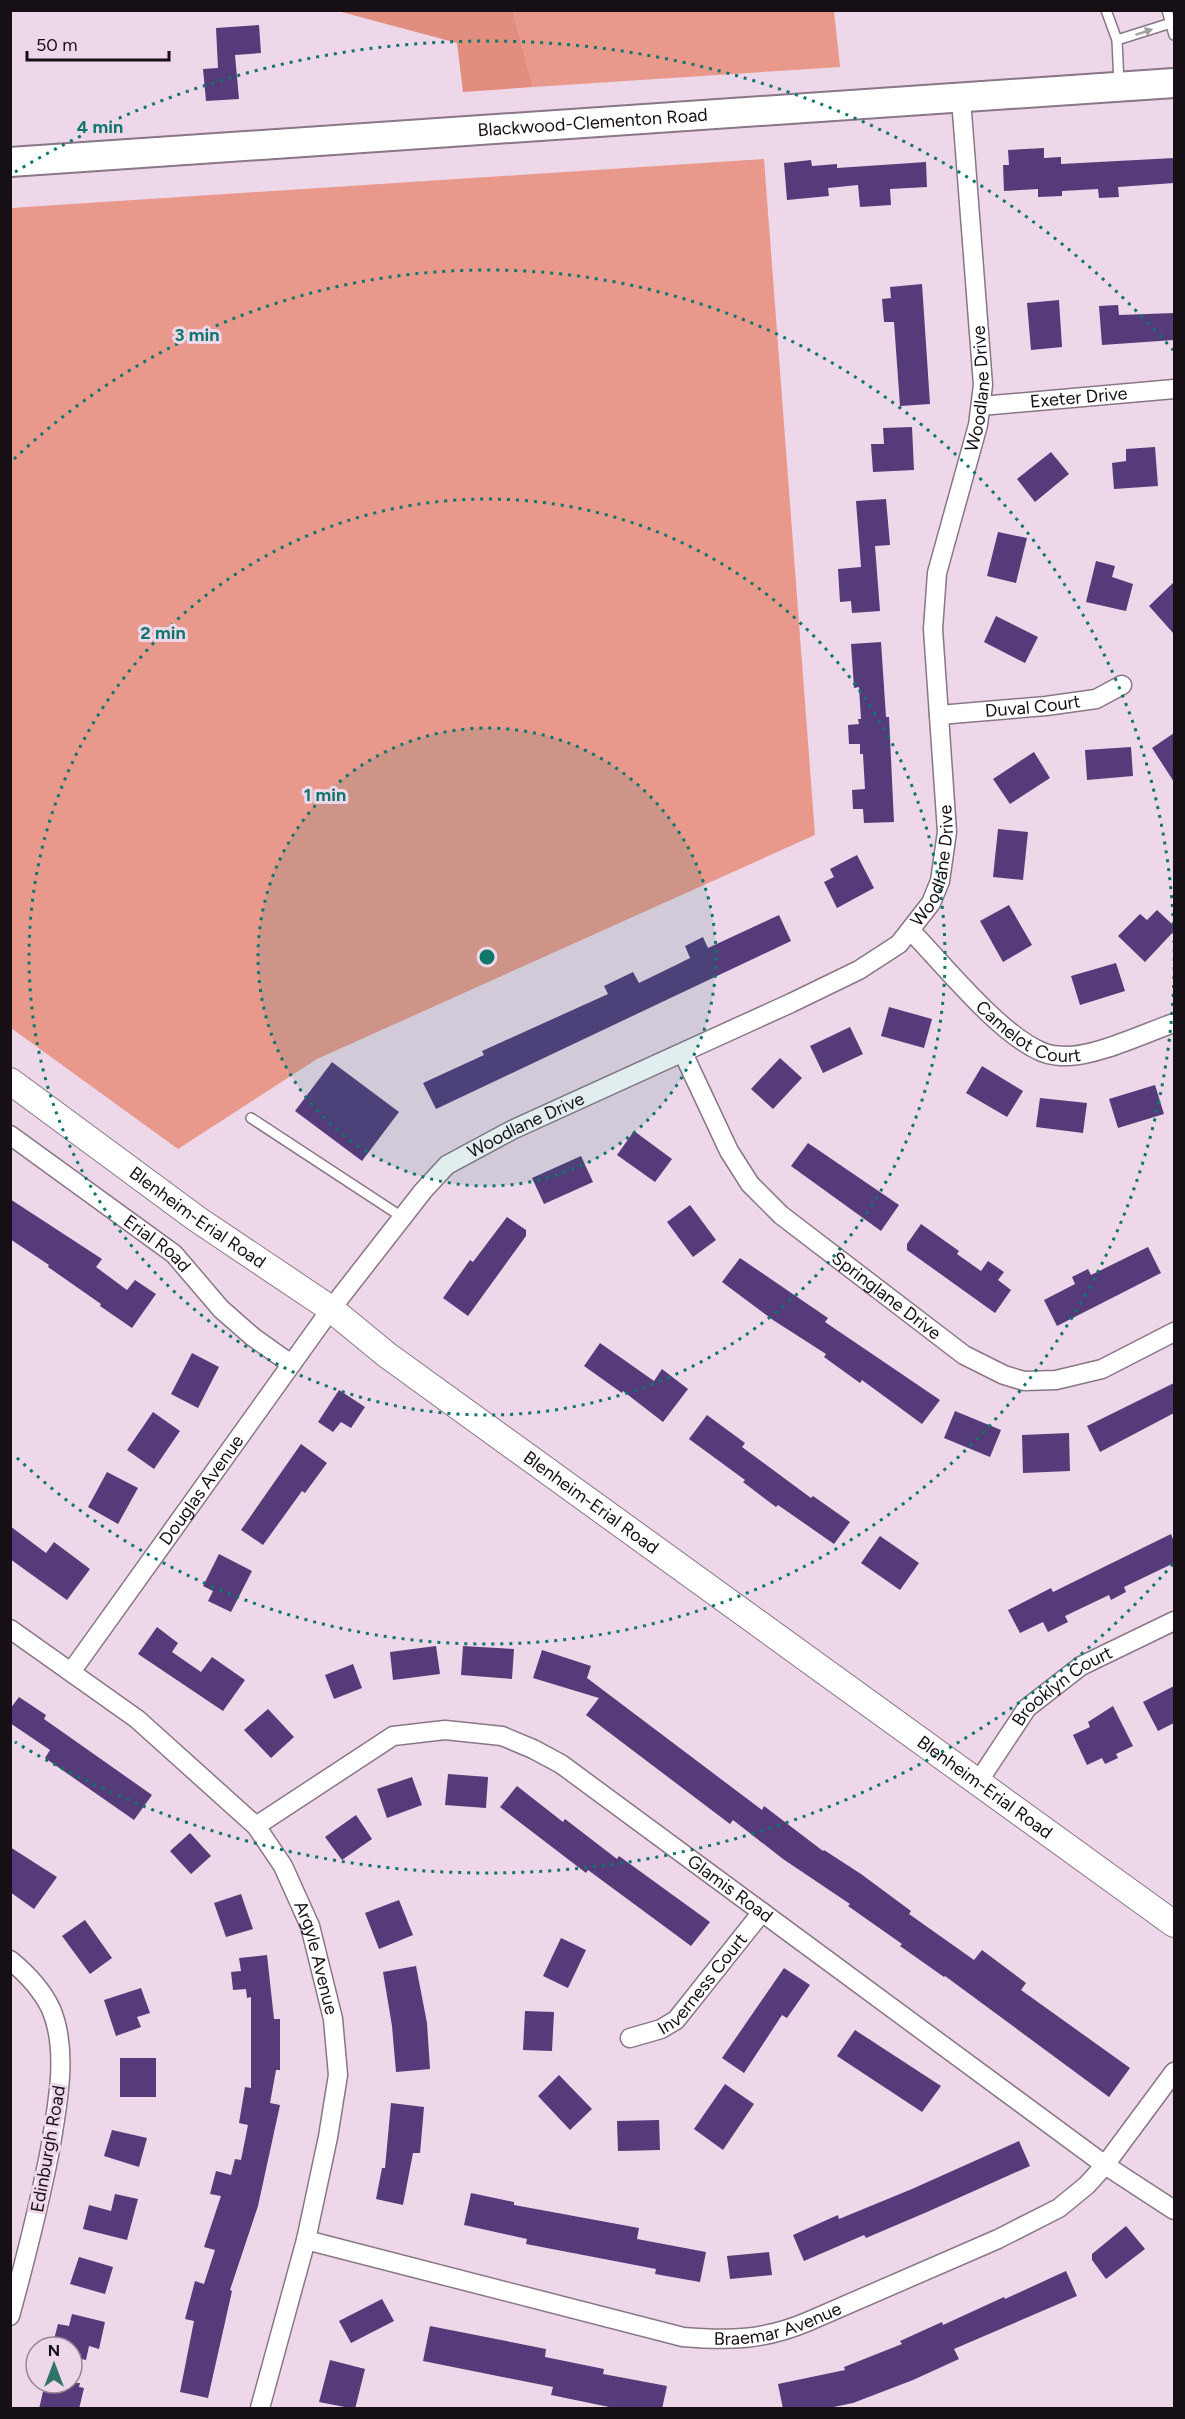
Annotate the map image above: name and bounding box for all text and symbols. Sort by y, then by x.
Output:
scale bar [27,24,170,62]
one-way arrow [1135,26,1153,36]
text: 50 m [36,34,78,56]
street label: Blackwood-Clementon Road [477,104,708,141]
text: 4 min [77,116,123,138]
text: 3 min [175,324,219,346]
street label: Woodlane Drive [960,325,994,454]
street label: Exeter Drive [1029,382,1128,413]
text: 2 min [140,622,186,644]
street label: Duval Court [984,690,1082,722]
text: 1 min [304,784,346,806]
street label: Woodlane Drive [906,804,958,931]
centre of rings [477,947,497,967]
street label: Camelot Court [971,996,1082,1067]
street label: Woodlane Drive [464,1088,588,1163]
street label: Blenheim-Erial Road [127,1163,271,1273]
street label: Erial Road [117,1211,193,1279]
street label: Springlane Drive [827,1247,946,1345]
street label: Douglas Avenue [155,1430,248,1549]
street label: Blenheim-Erial Road [519,1446,663,1559]
street label: Brooklyn Court [1007,1641,1116,1730]
street label: Blenheim-Erial Road [913,1731,1057,1844]
street label: Glamis Road [683,1850,777,1927]
street label: Argyle Avenue [289,1897,343,2017]
street label: Inverness Court [654,1929,752,2039]
street label: Edinburgh Road [26,2084,70,2214]
street label: Braemar Avenue [714,2297,845,2350]
north arrow [24,2335,84,2395]
text: N [48,2341,60,2360]

